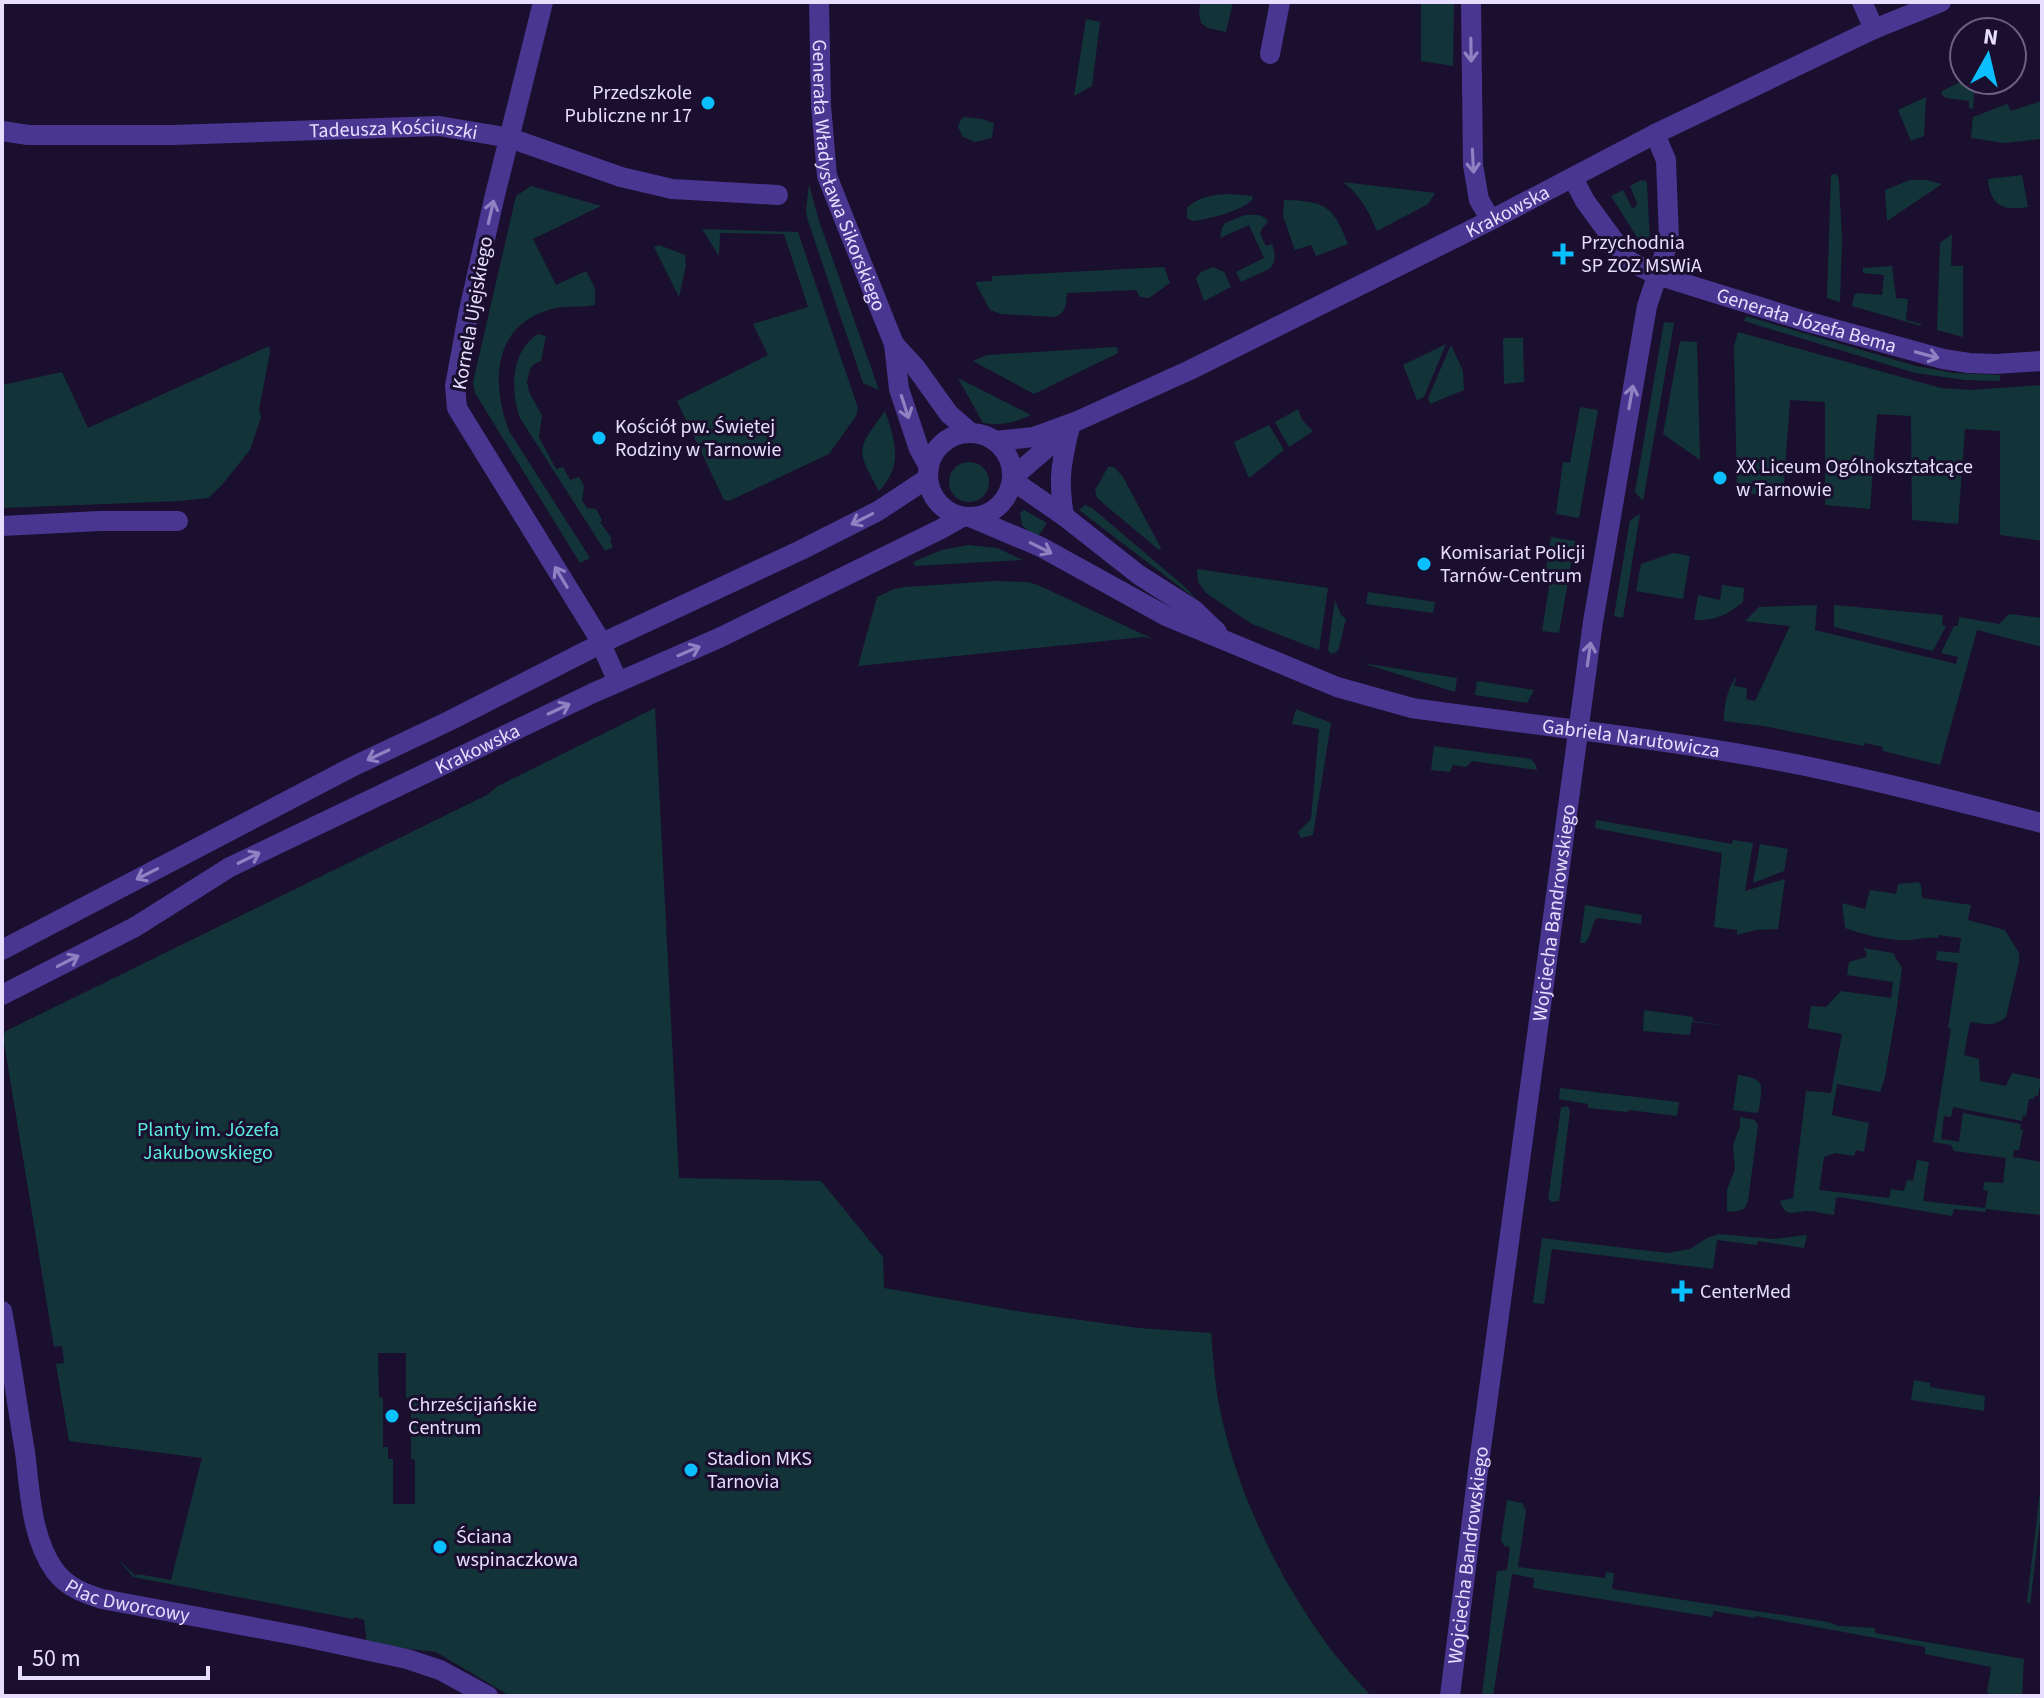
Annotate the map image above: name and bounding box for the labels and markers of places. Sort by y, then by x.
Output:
place label: Przedszkole Publiczne nr 17 [564,79,692,130]
marker: Przedszkole Publiczne nr 17 [699,94,717,112]
place label: Przychodnia SP ZOZ MSWiA [1581,229,1702,280]
marker: Przychodnia SP ZOZ MSWiA [1552,243,1574,265]
place label: Kościół pw. Świętej Rodziny w Tarnowie [615,413,781,464]
marker: Kościół pw. Świętej Rodziny w Tarnowie [590,429,608,447]
place label: XX Liceum Ogólnokształcące w Tarnowie [1736,453,1973,504]
marker: XX Liceum Ogólnokształcące w Tarnowie [1711,469,1729,487]
place label: Komisariat Policji Tarnów-Centrum [1440,539,1585,590]
marker: Komisariat Policji Tarnów-Centrum [1415,555,1433,573]
place label: CenterMed [1700,1278,1791,1306]
marker: CenterMed [1671,1280,1693,1302]
place label: Chrześcijańskie Centrum [408,1391,537,1442]
marker: Chrześcijańskie Centrum [383,1407,401,1425]
place label: Stadion MKS Tarnovia [707,1445,812,1496]
marker: Stadion MKS Tarnovia [682,1461,700,1479]
place label: Ściana wspinaczkowa [456,1523,578,1574]
marker: Ściana wspinaczkowa [431,1538,449,1556]

